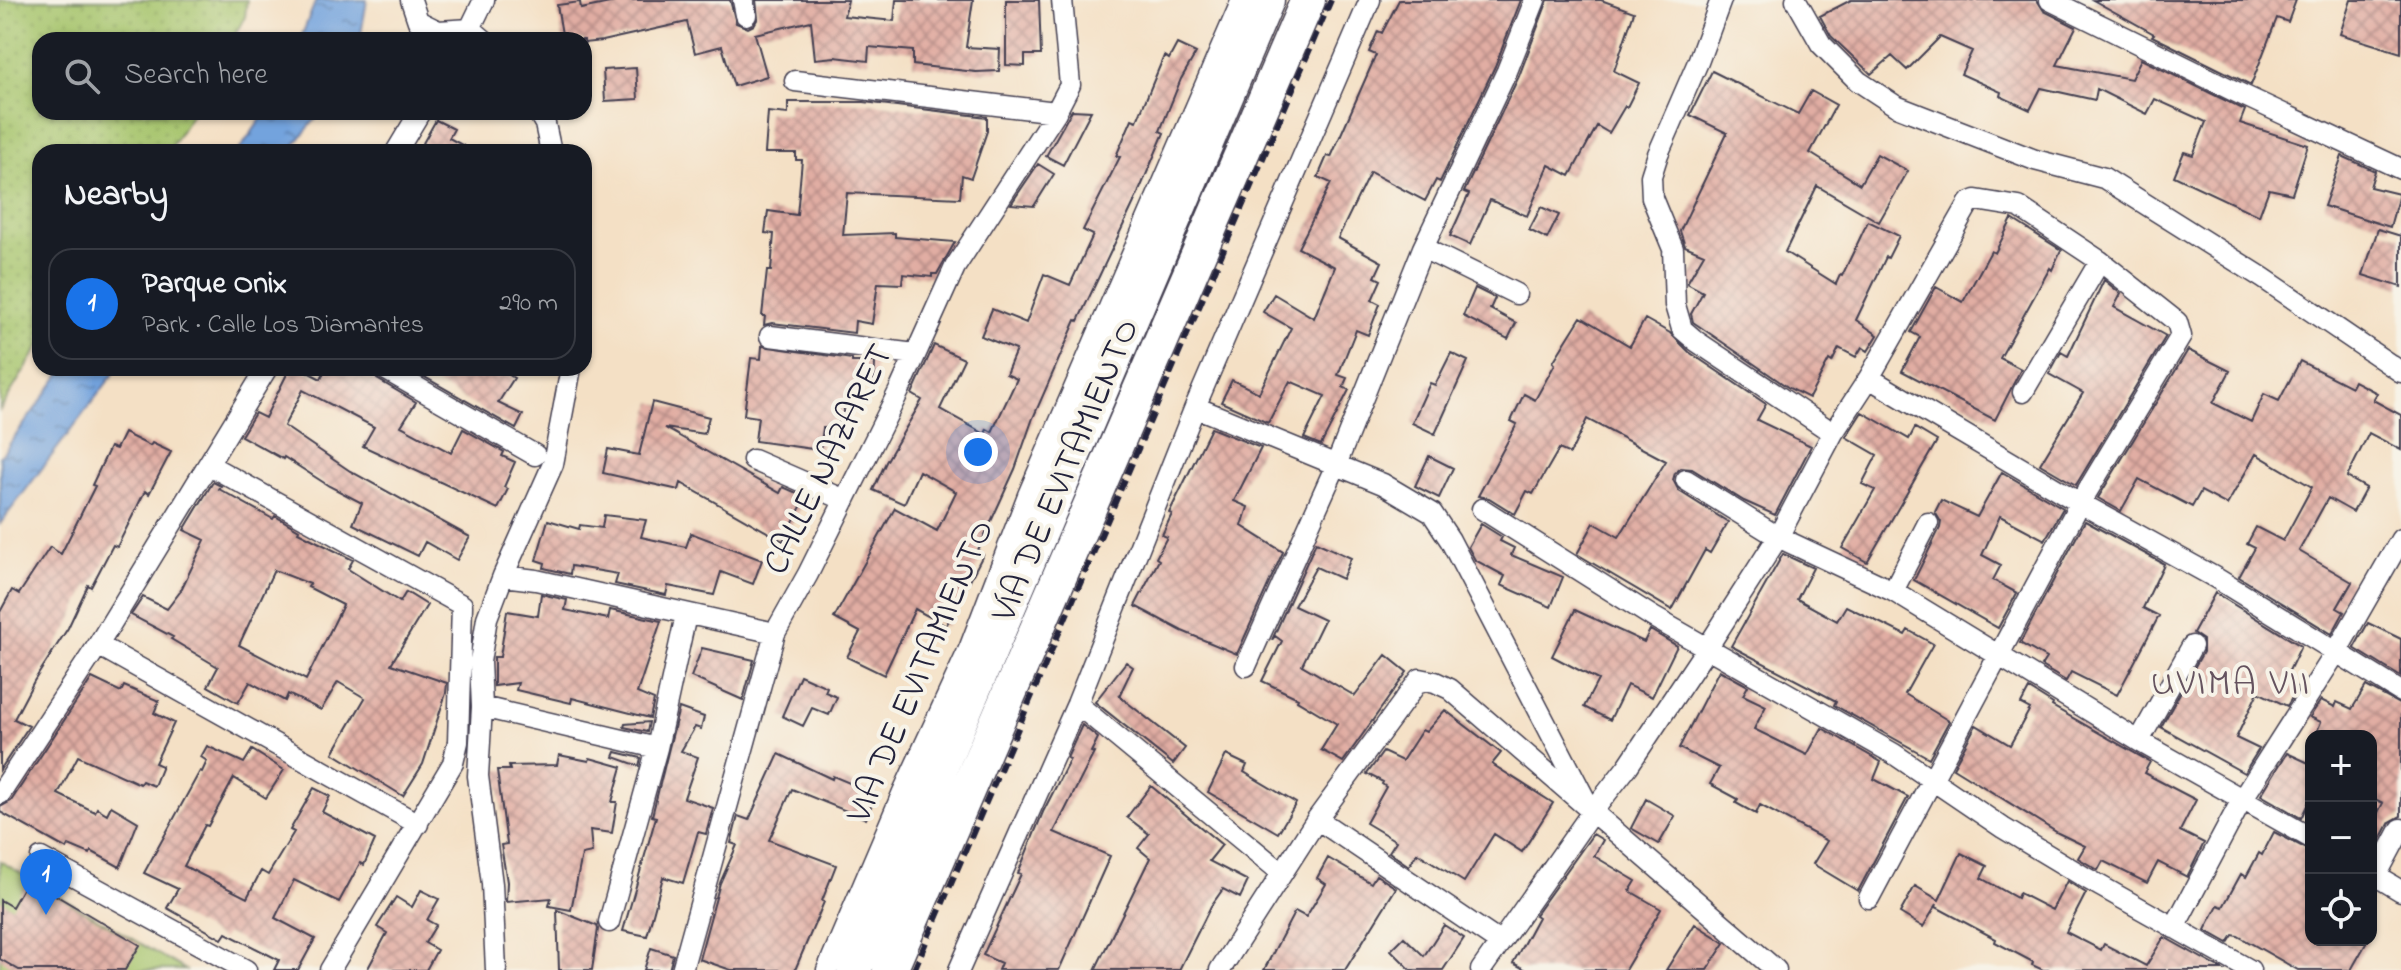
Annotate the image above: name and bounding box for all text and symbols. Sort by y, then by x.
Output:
search box [32,32,592,120]
icon: search [60,54,104,98]
text: Search here [124,54,268,98]
text: Nearby [64,171,168,221]
text: Parque Onix [142,263,287,307]
text: 1 [88,285,96,323]
text: 290 m [499,285,558,323]
text: Park · Calle Los Diamantes [142,307,424,345]
street label: VÍA DE EVITAMIENTO [979,311,1155,631]
street label: CALLE NAZARET [751,336,909,584]
your location [958,432,998,472]
street label: VIA DE EVITAMIENTO [834,512,1010,832]
district label: UVIMA VII [2151,657,2311,713]
map controls [2305,730,2377,946]
button: + [2305,730,2377,802]
button: − [2305,802,2377,874]
pin: 1 [20,849,72,915]
button: locate [2305,874,2377,946]

